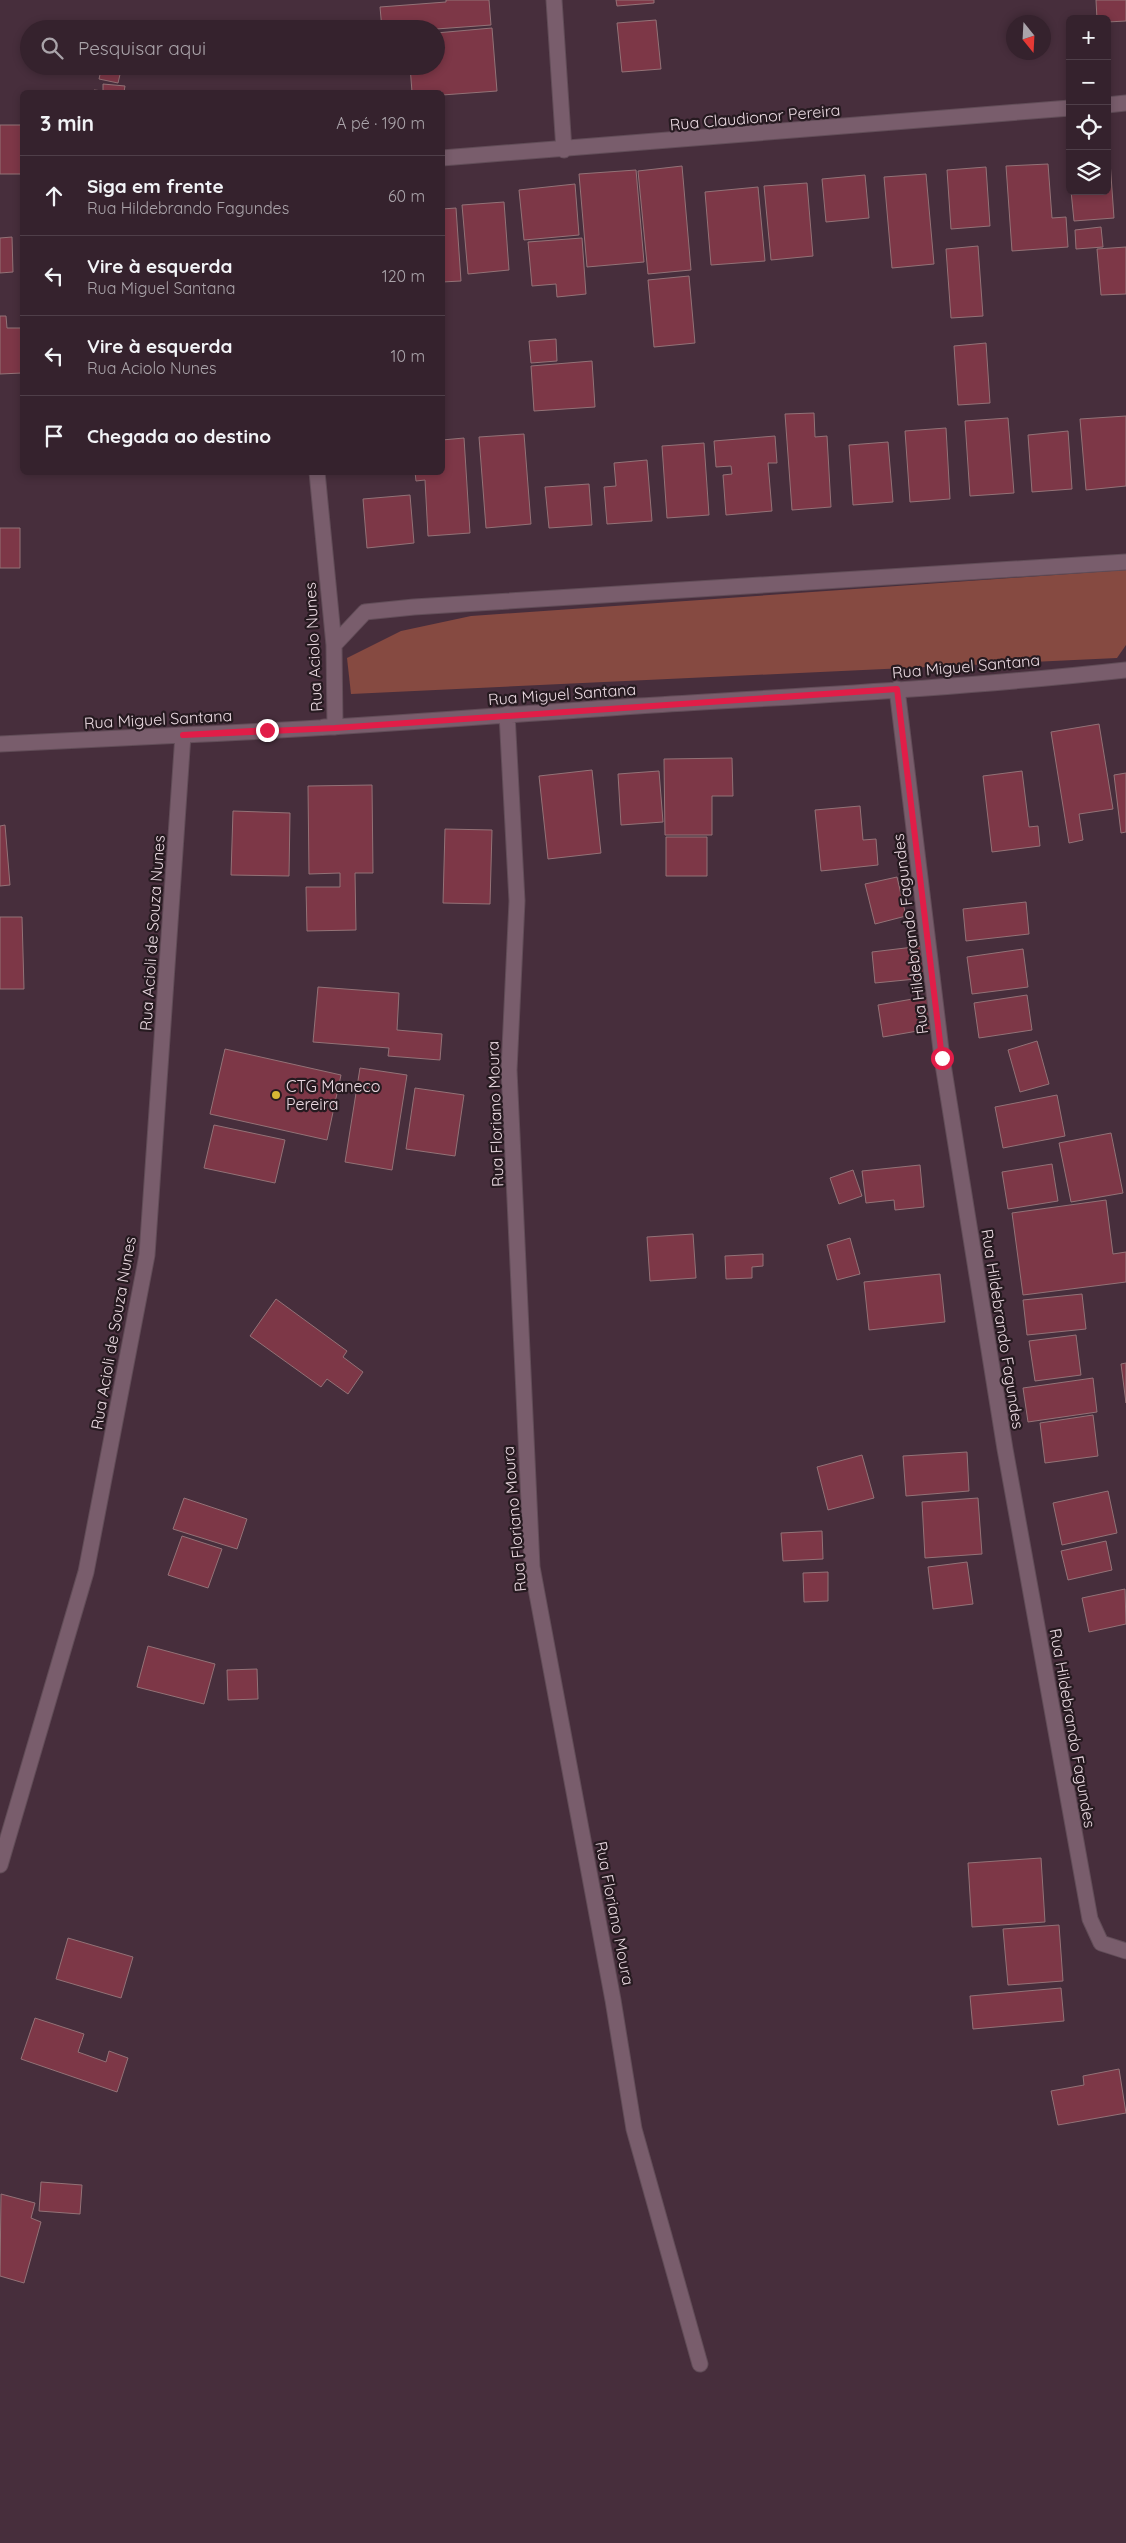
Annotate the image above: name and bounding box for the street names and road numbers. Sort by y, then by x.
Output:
street label: Rua Claudionor Pereira [669,100,841,134]
street label: Rua Aciolo Nunes [300,582,326,712]
street label: Rua Miguel Santana [891,650,1041,682]
street label: Rua Miguel Santana [487,679,637,709]
street label: Rua Miguel Santana [83,705,233,733]
street label: Rua Hildebrando Fagundes [888,832,932,1036]
street label: Rua Acioli de Souza Nunes [135,835,169,1031]
street label: Rua Floriano Moura [482,1041,508,1187]
street label: Rua Hildebrando Fagundes [977,1228,1029,1430]
street label: Rua Acioli de Souza Nunes [86,1235,140,1431]
street label: Rua Floriano Moura [498,1445,530,1593]
street label: Rua Hildebrando Fagundes [1046,1627,1100,1829]
street label: Rua Floriano Moura [591,1839,639,1987]

